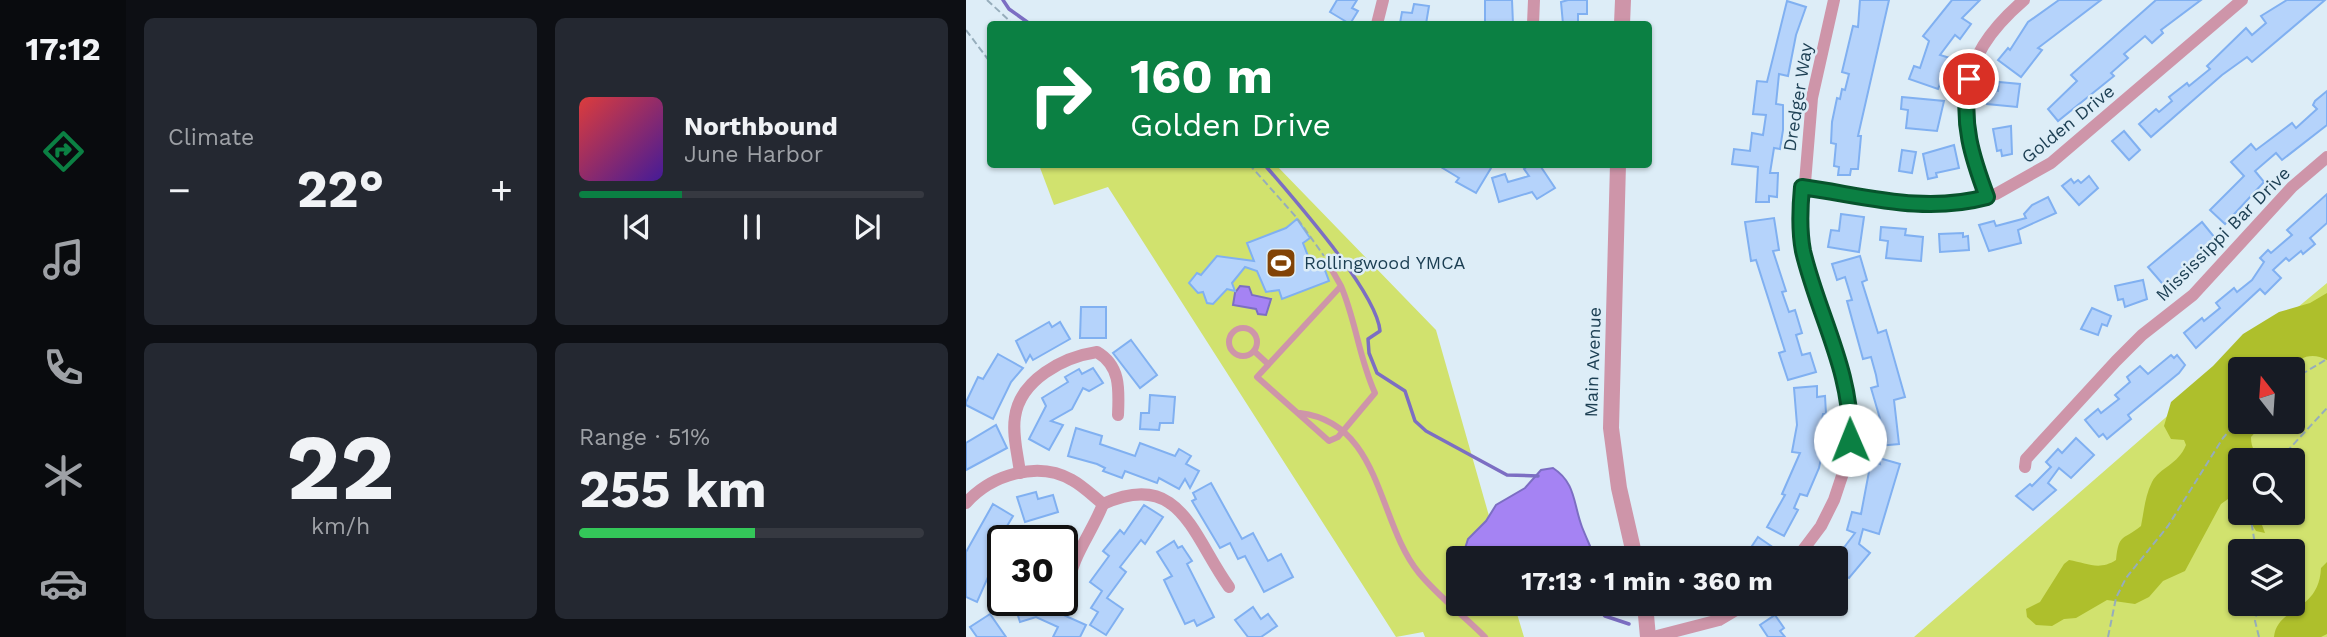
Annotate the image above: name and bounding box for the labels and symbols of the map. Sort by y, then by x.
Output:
street label: Dredger Way [1779,40,1817,153]
pin [1939,49,1999,109]
street label: Golden Drive [2017,80,2118,167]
street label: Mississippi Bar Drive [2151,162,2294,305]
sports icon: Rollingwood YMCA [1264,246,1298,280]
place label: Rollingwood YMCA [1304,252,1465,273]
street label: Main Avenue [1580,306,1605,418]
north arrow [2228,357,2305,434]
position arrow [1813,403,1887,477]
speed limit sign: 30 [987,525,1078,616]

